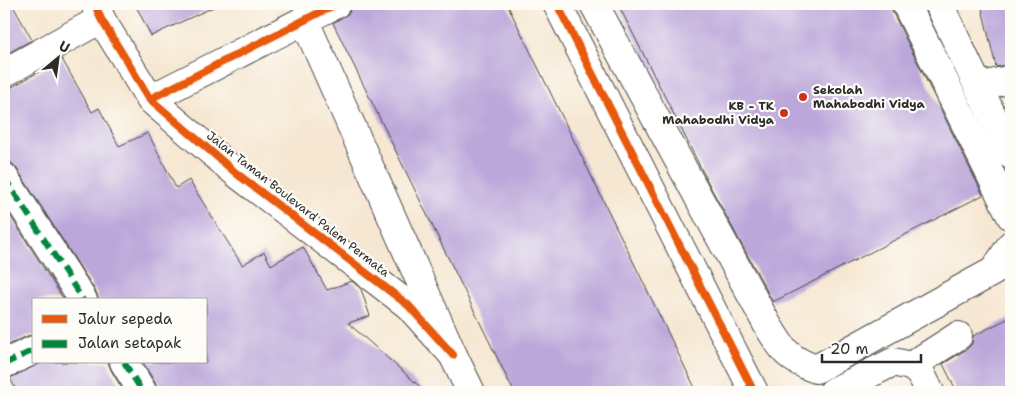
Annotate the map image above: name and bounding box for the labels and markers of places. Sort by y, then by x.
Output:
place label: Sekolah Mahabodhi Vidya [813,82,926,112]
marker: Sekolah Mahabodhi Vidya [797,91,809,103]
place label: KB - TK Mahabodhi Vidya [662,98,775,128]
marker: KB - TK Mahabodhi Vidya [778,107,790,119]

